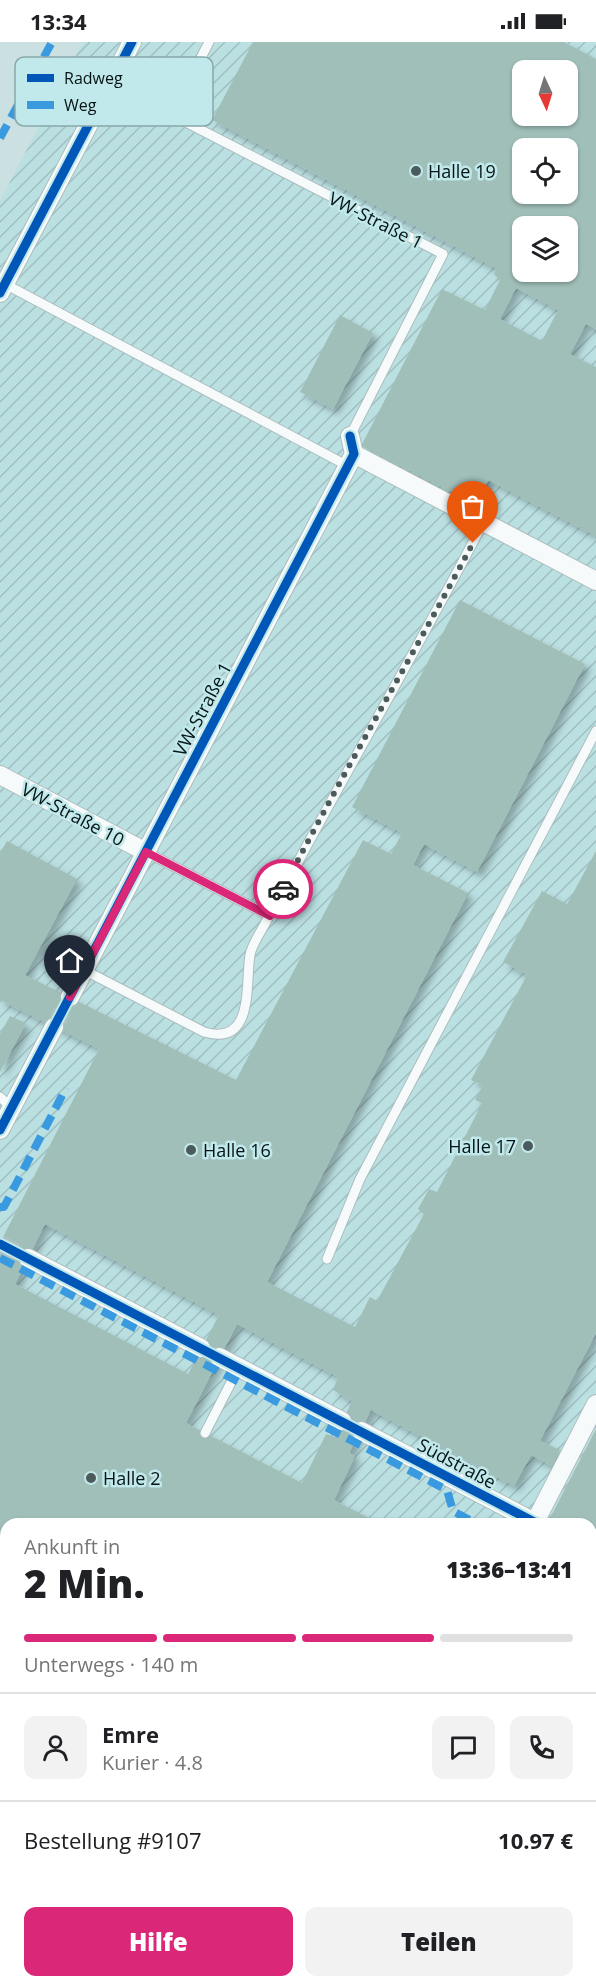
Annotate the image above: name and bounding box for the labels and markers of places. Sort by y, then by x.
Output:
place label: Halle 19 [428,159,496,183]
marker: Halle 19 [409,164,423,178]
pin [447,481,498,543]
pin [44,935,95,997]
place label: Halle 17 [448,1134,516,1158]
place label: Halle 16 [203,1138,271,1162]
marker: Halle 17 [521,1139,535,1153]
marker: Halle 16 [184,1143,198,1157]
place label: Halle 2 [103,1466,160,1490]
marker: Halle 2 [84,1471,98,1485]

